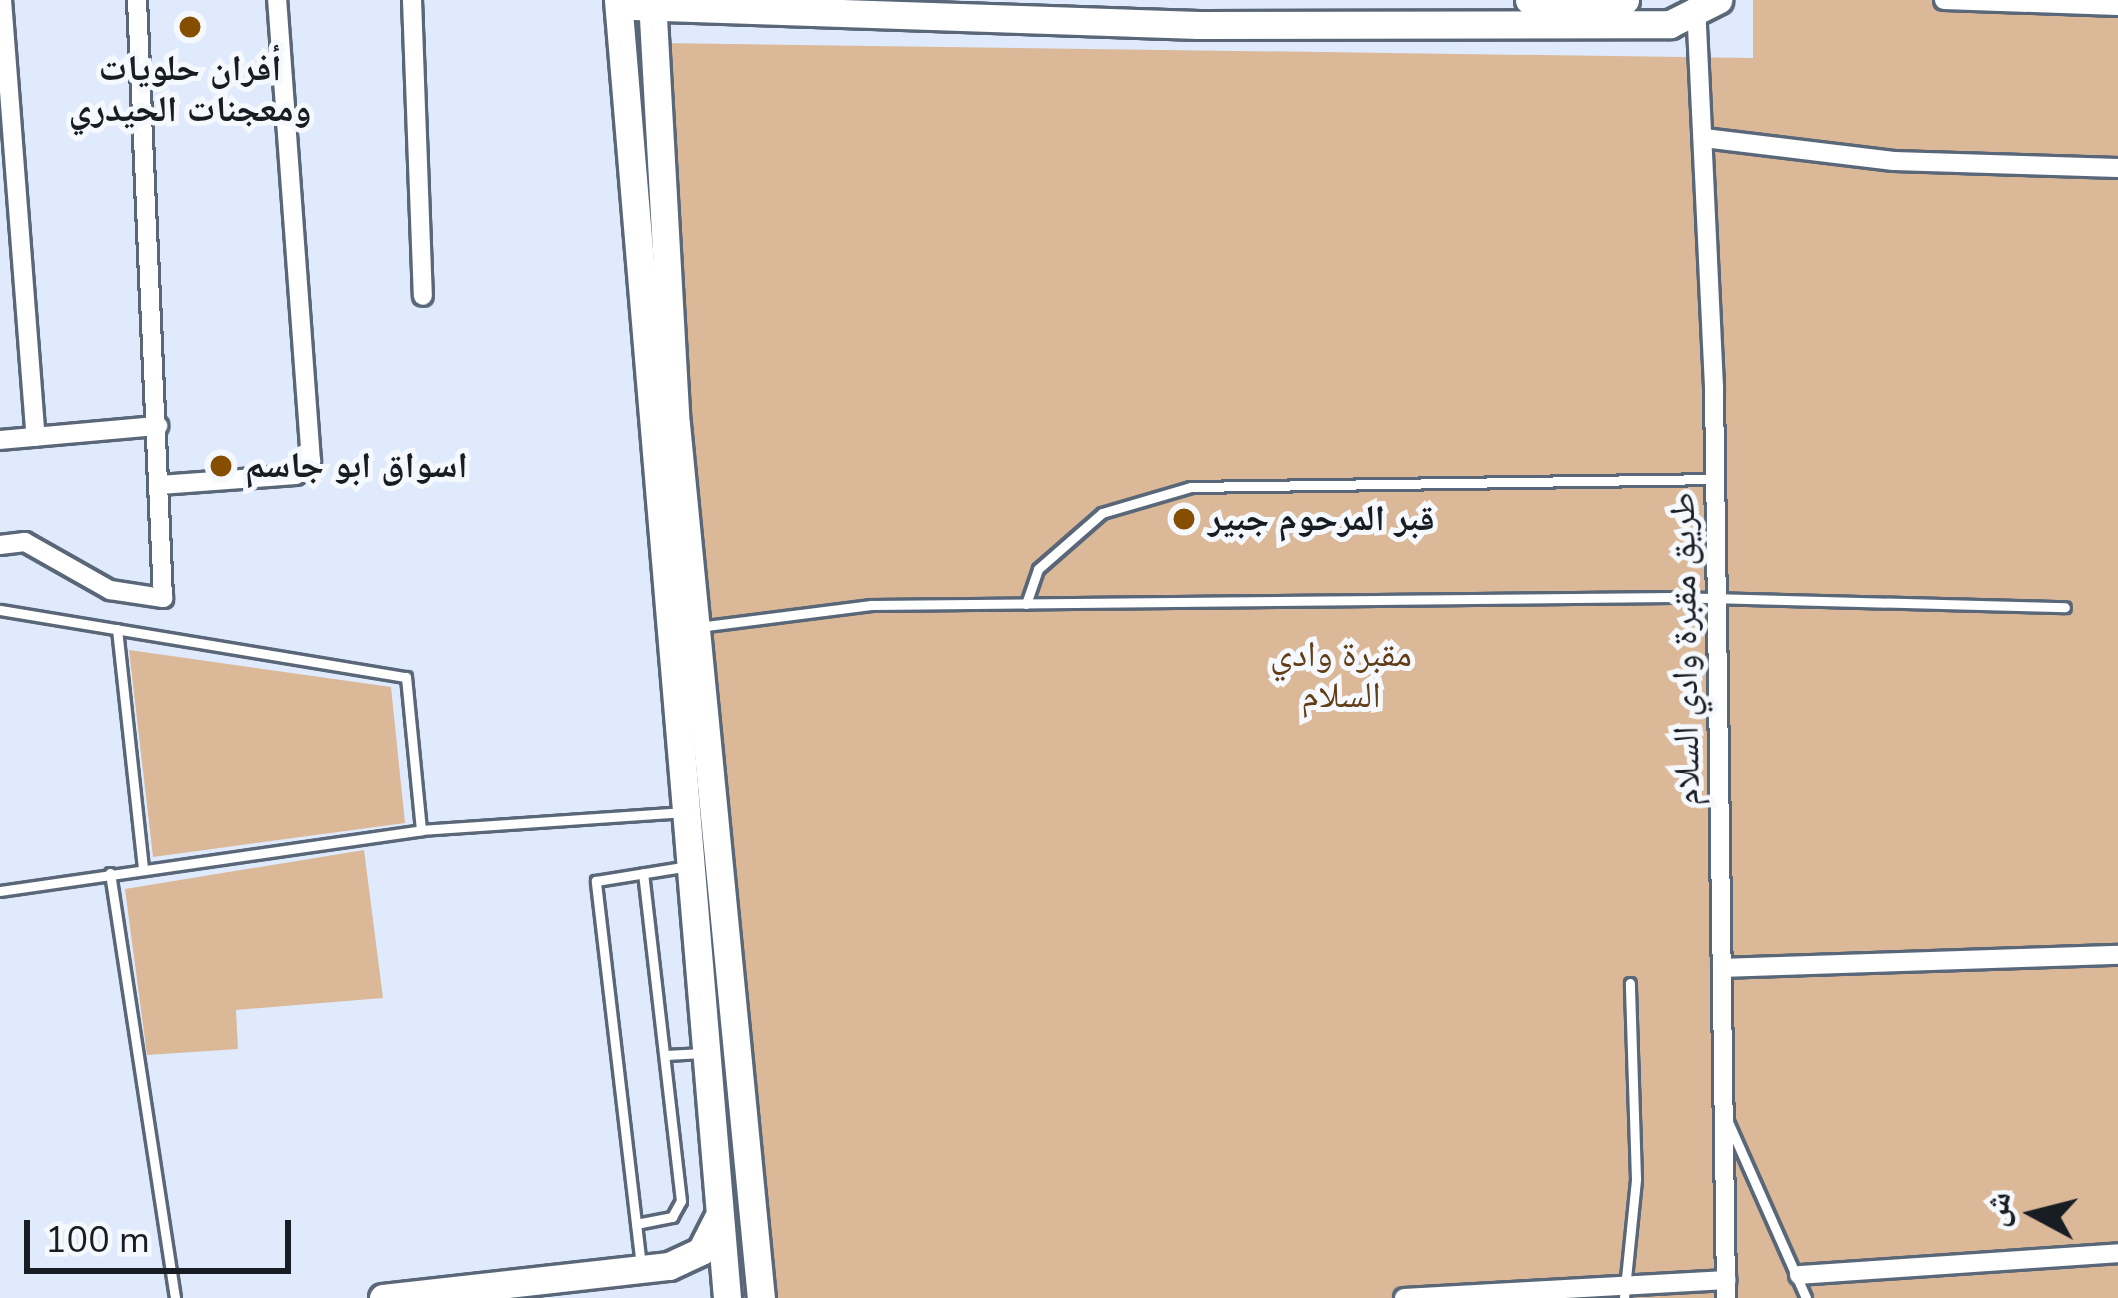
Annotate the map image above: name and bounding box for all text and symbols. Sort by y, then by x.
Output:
marker: أفران حلويات ومعجنات الحيدري [177,14,203,40]
place label: أفران حلويات ومعجنات الحيدري [69,46,311,131]
place label: اسواق ابو جاسم [245,444,468,488]
marker: اسواق ابو جاسم [208,453,234,479]
street label: طريق مقبرة وادي السلام [1661,492,1709,806]
place label: قبر المرحوم جبير [1208,497,1435,541]
marker: قبر المرحوم جبير [1171,506,1197,532]
park label: مقبرة وادي السلام [1270,632,1412,717]
north arrow [1974,1154,2094,1274]
text: ش [1973,1189,2022,1230]
scale bar [30,1196,297,1270]
text: 100 m [45,1216,150,1265]

